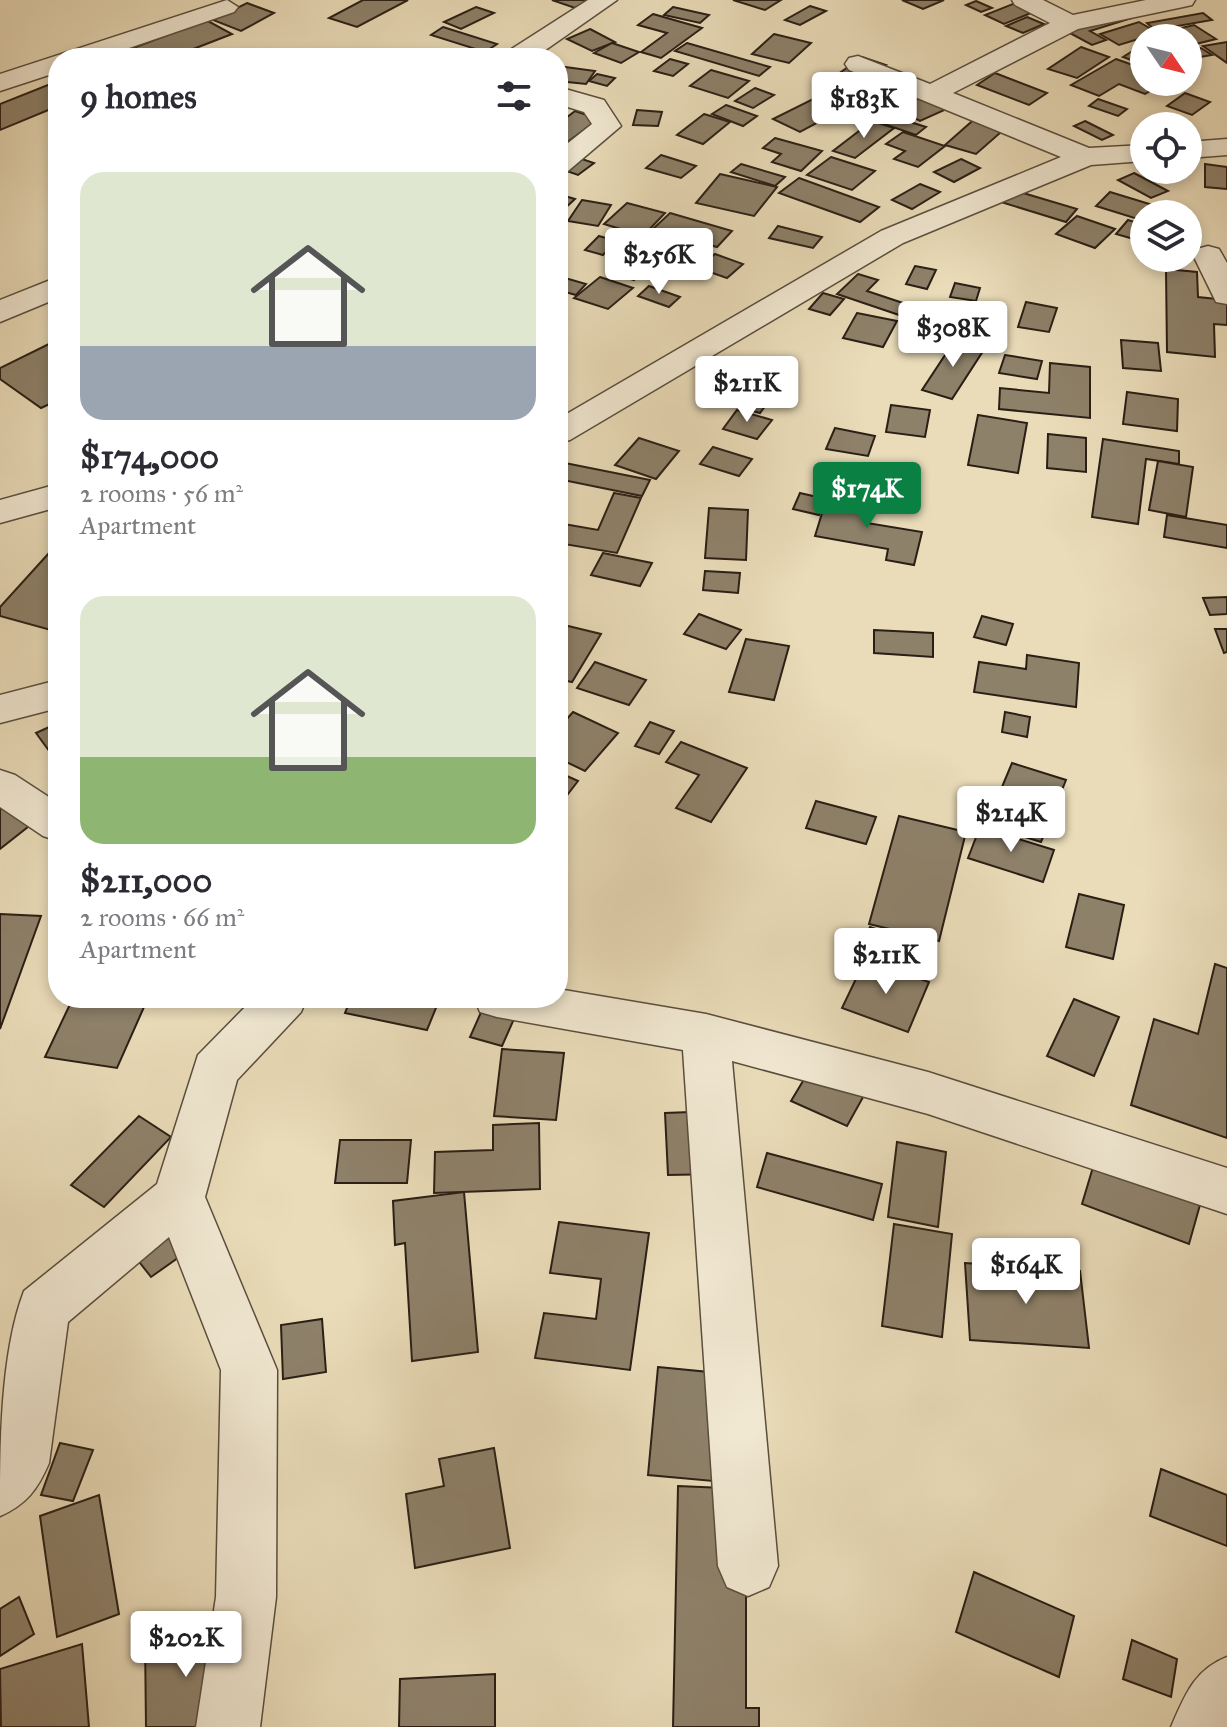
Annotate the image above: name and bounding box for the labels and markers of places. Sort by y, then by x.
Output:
pin: $183K [808,72,920,140]
pin: $256K [603,228,715,296]
pin: $308K [897,301,1009,369]
pin: $211K [691,356,803,424]
pin: $174K [811,462,923,530]
pin: $214K [955,786,1067,854]
pin: $211K [830,928,942,996]
pin: $164K [970,1238,1082,1306]
pin: $202K [130,1611,242,1679]

